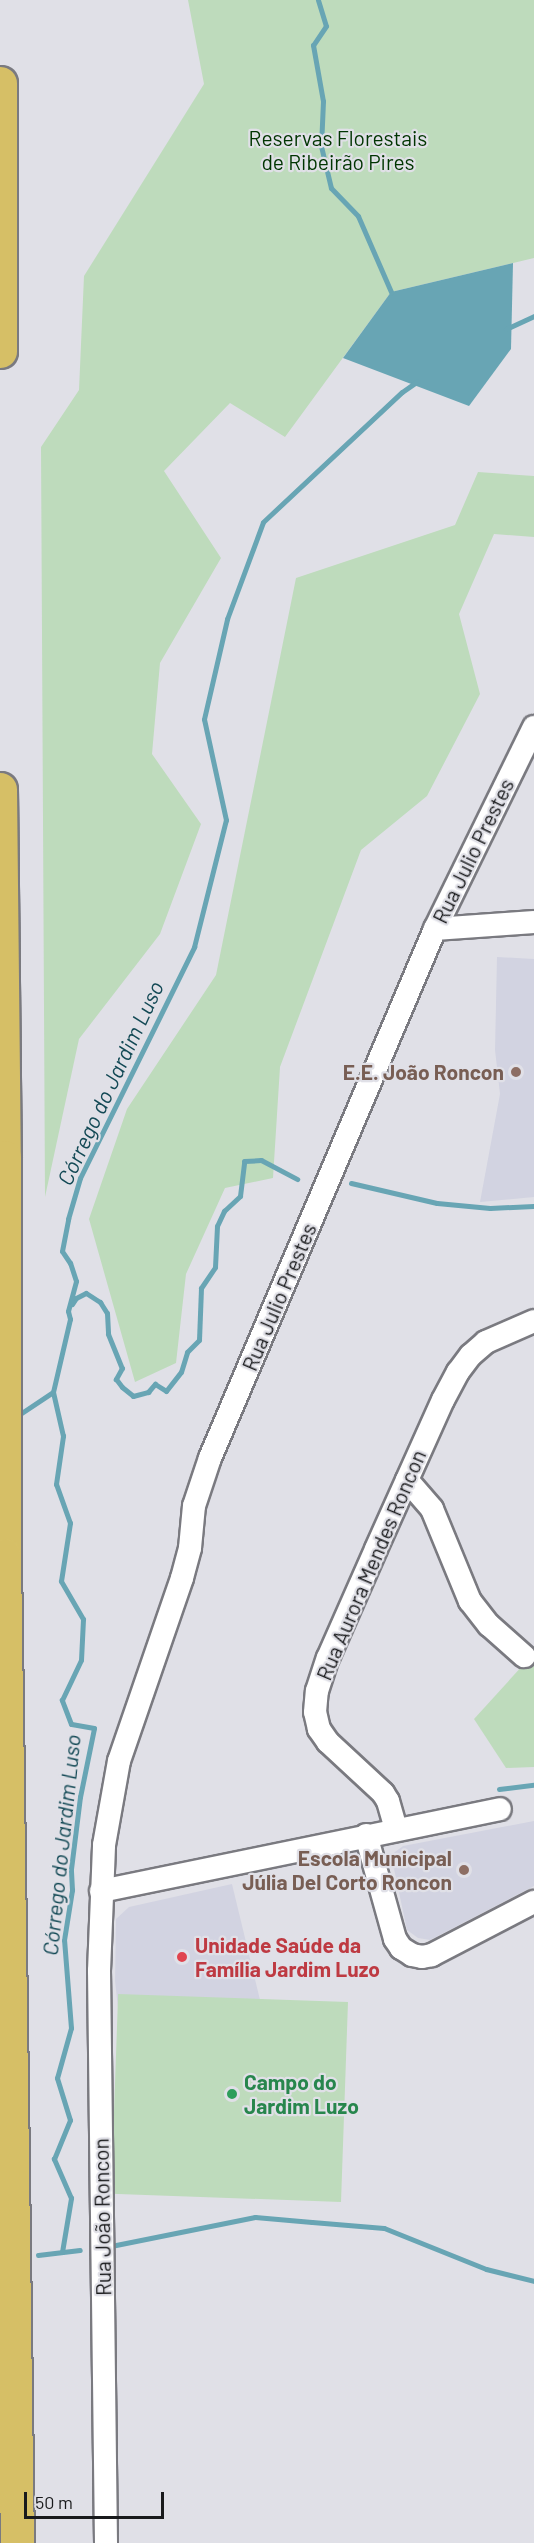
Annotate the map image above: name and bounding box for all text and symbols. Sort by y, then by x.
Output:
park label: Reservas Florestais de Ribeirão Pires [249,125,427,175]
street label: Rua Julio Prestes [427,775,519,927]
water label: Córrego do Jardim Luso [51,977,169,1189]
place label: E.E. João Roncon [343,1059,504,1085]
marker: E.E. João Roncon [509,1065,523,1079]
street label: Rua Julio Prestes [237,1219,321,1375]
street label: Rua Aurora Mendes Roncon [311,1446,431,1684]
water label: Córrego do Jardim Luso [36,1733,86,1957]
place label: Escola Municipal Júlia Del Corto Roncon [242,1845,452,1895]
marker: Escola Municipal Júlia Del Corto Roncon [457,1863,471,1877]
place label: Unidade Saúde da Família Jardim Luzo [195,1932,380,1982]
marker: Unidade Saúde da Família Jardim Luzo [173,1948,191,1966]
place label: Campo do Jardim Luzo [244,2069,359,2119]
marker: Campo do Jardim Luzo [225,2087,239,2101]
street label: Rua João Roncon [88,2138,116,2296]
scale bar [27,2480,166,2518]
text: 50 m [35,2491,73,2513]

